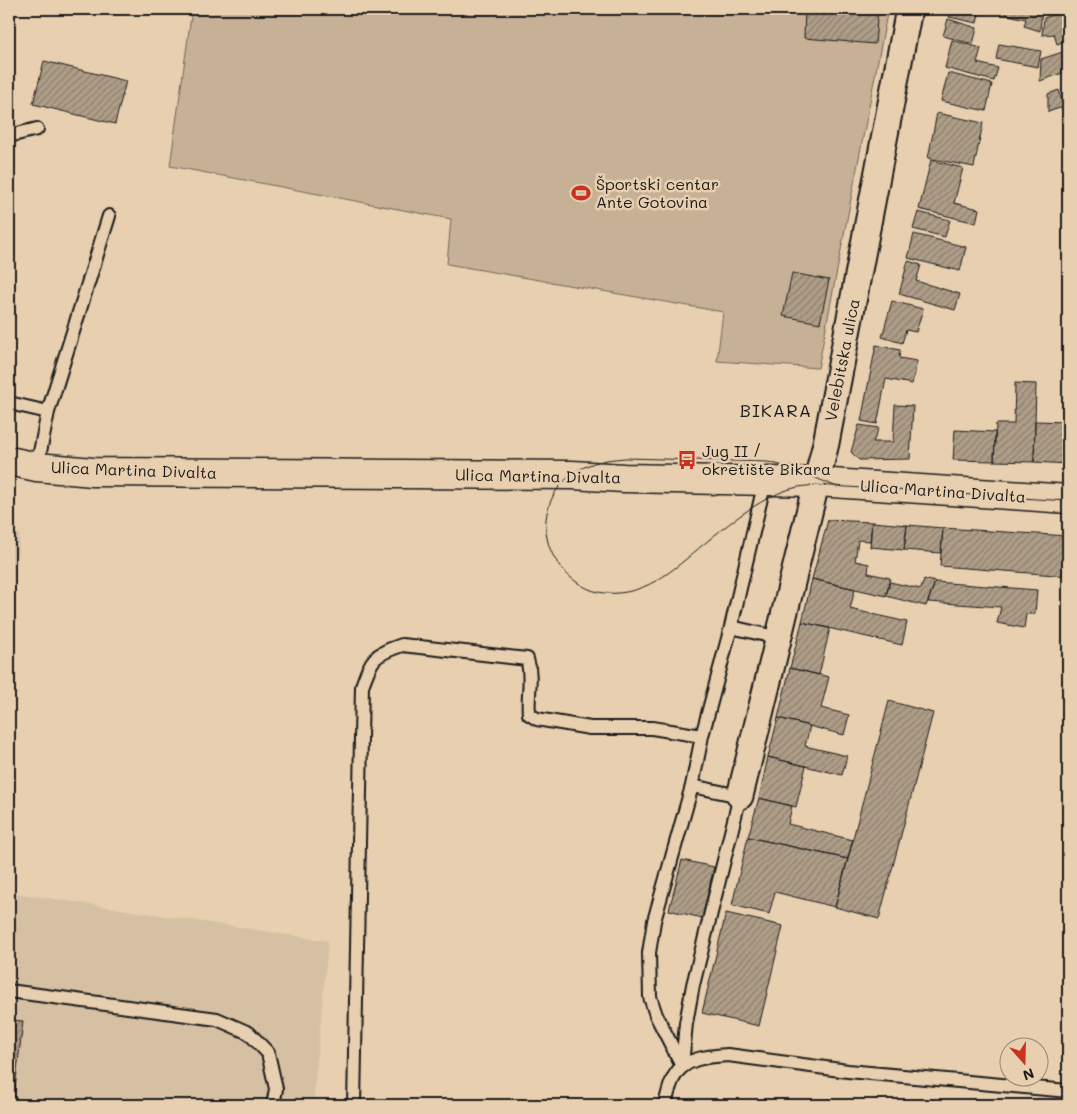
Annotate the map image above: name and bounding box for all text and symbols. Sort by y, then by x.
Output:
place label: Športski centar Ante Gotovina [596,173,719,212]
sports icon: Športski centar Ante Gotovina [570,182,592,204]
street label: Velebitska ulica [819,297,864,423]
district label: BIKARA [740,398,812,422]
place label: Jug II / okretište Bikara [702,440,831,479]
bus stop icon: Jug II / okretište Bikara [676,449,698,471]
street label: Ulica Martina Divalta [51,456,217,483]
street label: Ulica Martina Divalta [455,464,621,487]
street label: Ulica Martina Divalta [859,474,1027,507]
north arrow [1000,1036,1050,1086]
text: N [1020,1064,1037,1085]

